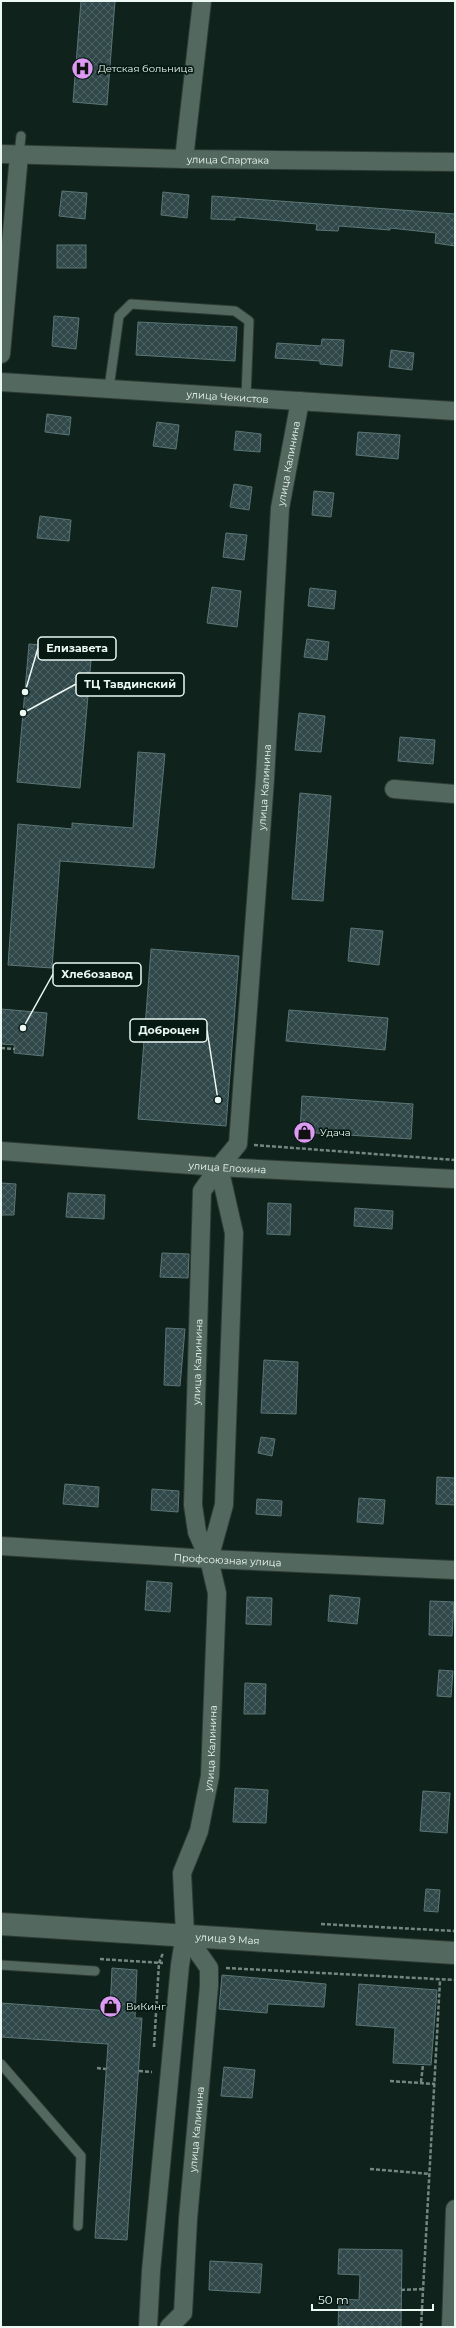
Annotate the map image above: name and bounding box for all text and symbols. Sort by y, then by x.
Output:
hospital icon: Детская больница [69,55,95,81]
place label: Детская больница [98,62,193,75]
street label: улица Спартака [186,153,269,167]
street label: улица Чекистов [185,388,269,406]
street label: улица Калинина [274,420,303,508]
callout: Елизавета [38,637,116,660]
text: Елизавета [46,641,108,655]
callout: ТЦ Тавдинский [76,673,184,696]
text: ТЦ Тавдинский [84,677,176,691]
street label: улица Калинина [255,744,274,832]
callout: Хлебозавод [53,963,141,986]
text: Хлебозавод [61,967,133,981]
callout: Доброцен [130,1019,207,1042]
text: Доброцен [139,1023,199,1037]
shop icon: Удача [291,1119,317,1145]
place label: Удача [320,1126,351,1139]
street label: улица Елохина [187,1159,267,1176]
street label: улица Калинина [190,1319,205,1406]
street label: Профсоюзная улица [173,1551,282,1569]
street label: улица Калинина [201,1705,220,1793]
street label: улица 9 Мая [194,1930,260,1948]
shop icon: ВиКинг [97,1993,123,2019]
place label: ВиКинг [126,2000,166,2013]
street label: улица Калинина [186,2086,207,2174]
scale bar [312,2286,433,2312]
text: 50 m [318,2292,349,2307]

